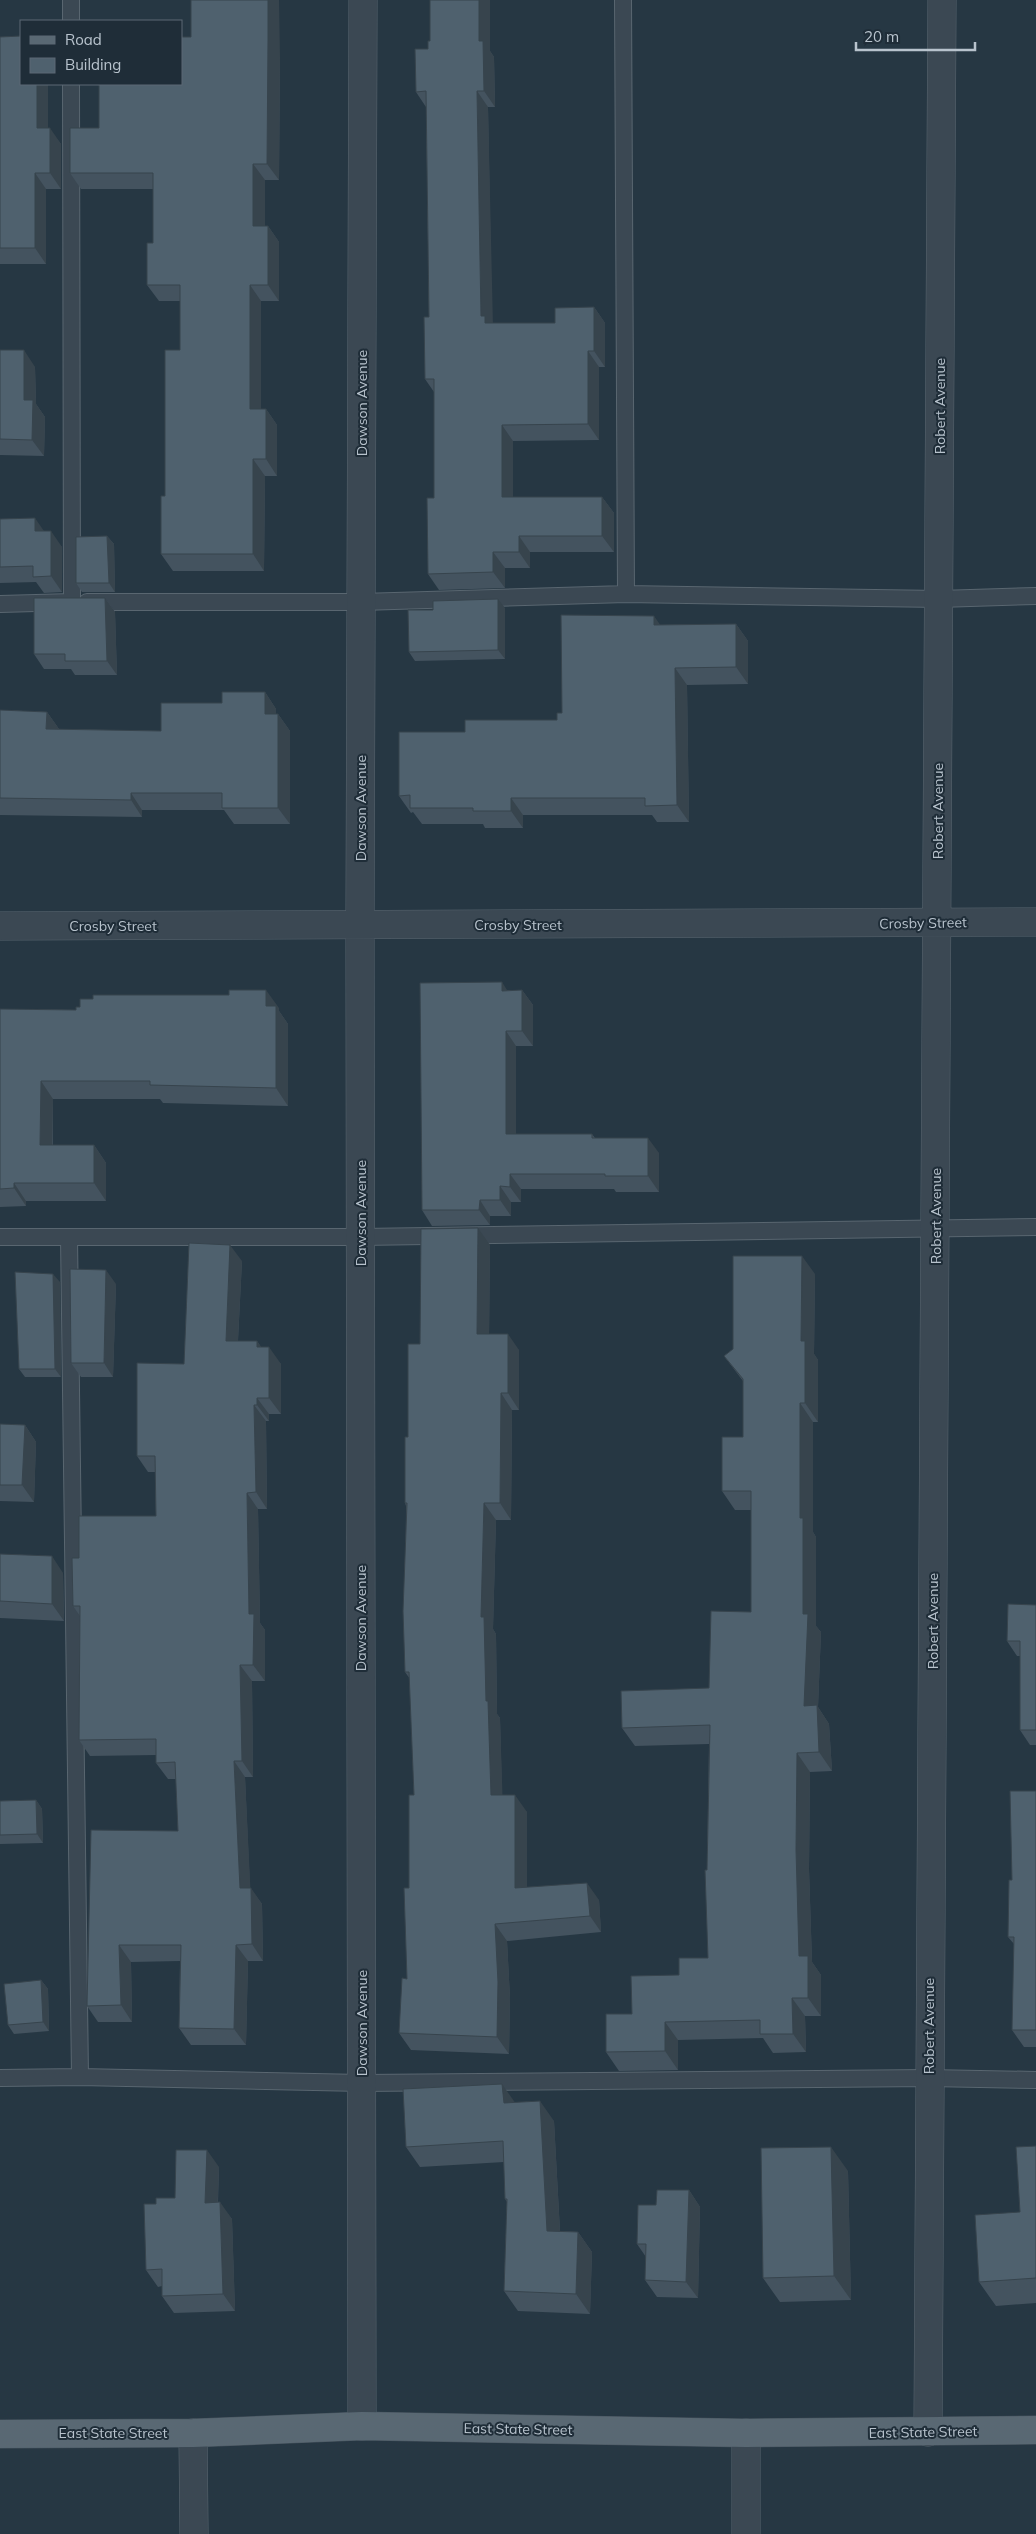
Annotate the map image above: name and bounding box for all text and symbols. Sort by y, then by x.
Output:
legend [20,20,182,85]
scale bar [856,20,975,52]
text: 20 m [864,27,899,46]
text: Road [65,30,102,49]
text: Building [65,55,121,74]
street label: Dawson Avenue [353,350,371,456]
street label: Robert Avenue [931,358,949,454]
street label: Dawson Avenue [352,755,370,861]
street label: Robert Avenue [929,763,947,859]
street label: Crosby Street [879,913,967,933]
street label: Crosby Street [474,916,562,934]
street label: Crosby Street [69,917,157,935]
street label: Dawson Avenue [352,1160,370,1266]
street label: Robert Avenue [927,1168,945,1264]
street label: Dawson Avenue [352,1565,370,1671]
street label: Robert Avenue [924,1573,942,1669]
street label: Dawson Avenue [353,1970,371,2076]
street label: Robert Avenue [920,1978,938,2074]
street label: East State Street [463,2419,573,2439]
street label: East State Street [868,2422,978,2442]
street label: East State Street [59,2424,167,2442]

